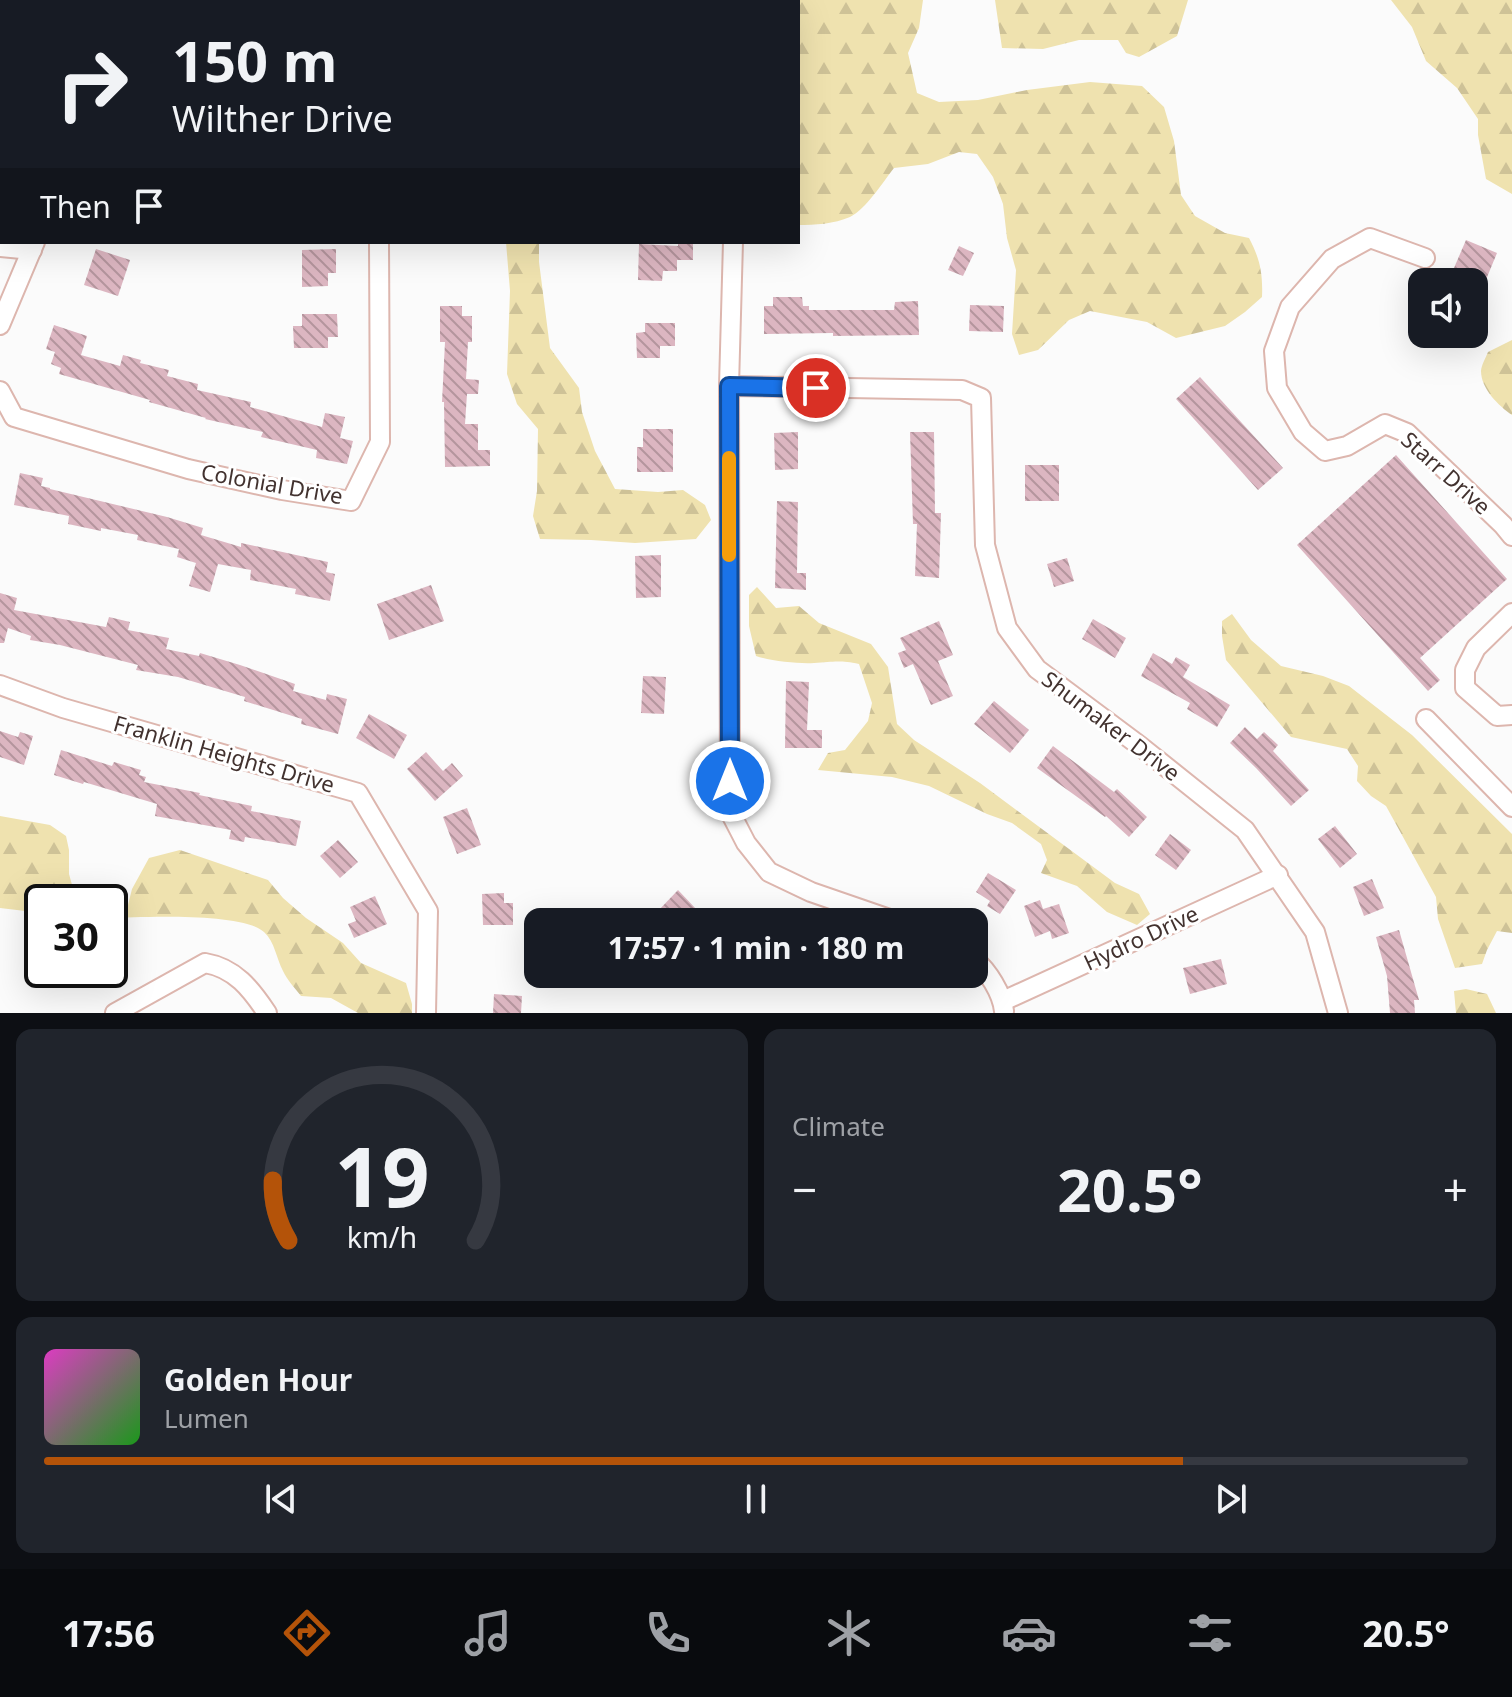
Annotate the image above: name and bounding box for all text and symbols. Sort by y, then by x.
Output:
text: 150 m [172,22,337,98]
icon: right [40,32,144,136]
text: Wilther Drive [172,94,393,143]
icon: arrive [127,184,171,228]
text: Then [40,186,111,227]
map controls [1408,268,1488,348]
button: sound [1408,268,1488,348]
pin [782,354,850,422]
icon: arrive [794,366,838,410]
street label: Starr Drive [1396,424,1498,520]
street label: Colonial Drive [199,456,345,510]
street label: Shumaker Drive [1036,663,1187,787]
street label: Franklin Heights Drive [110,707,338,799]
position arrow [688,739,772,823]
speed limit sign: 30 [24,884,128,988]
street label: Hydro Drive [1078,897,1203,977]
text: 17:57 · 1 min · 180 m [608,927,904,968]
text: Climate [792,1108,885,1144]
text: 19 [334,1118,430,1231]
text: 20.5° [1057,1148,1203,1230]
text: − [792,1159,817,1219]
text: + [1443,1159,1468,1219]
text: km/h [347,1217,417,1256]
text: Golden Hour [164,1359,352,1400]
text: Lumen [164,1400,249,1436]
icon: previous [259,1477,303,1521]
icon: pause [734,1477,778,1521]
icon: next [1209,1477,1253,1521]
icon: directions [279,1605,335,1661]
icon: music [460,1605,516,1661]
icon: phone [640,1605,696,1661]
icon: climate [821,1605,877,1661]
icon: car [1001,1605,1057,1661]
icon: filters [1182,1605,1238,1661]
text: 17:56 [62,1609,155,1658]
text: 20.5° [1362,1609,1450,1658]

